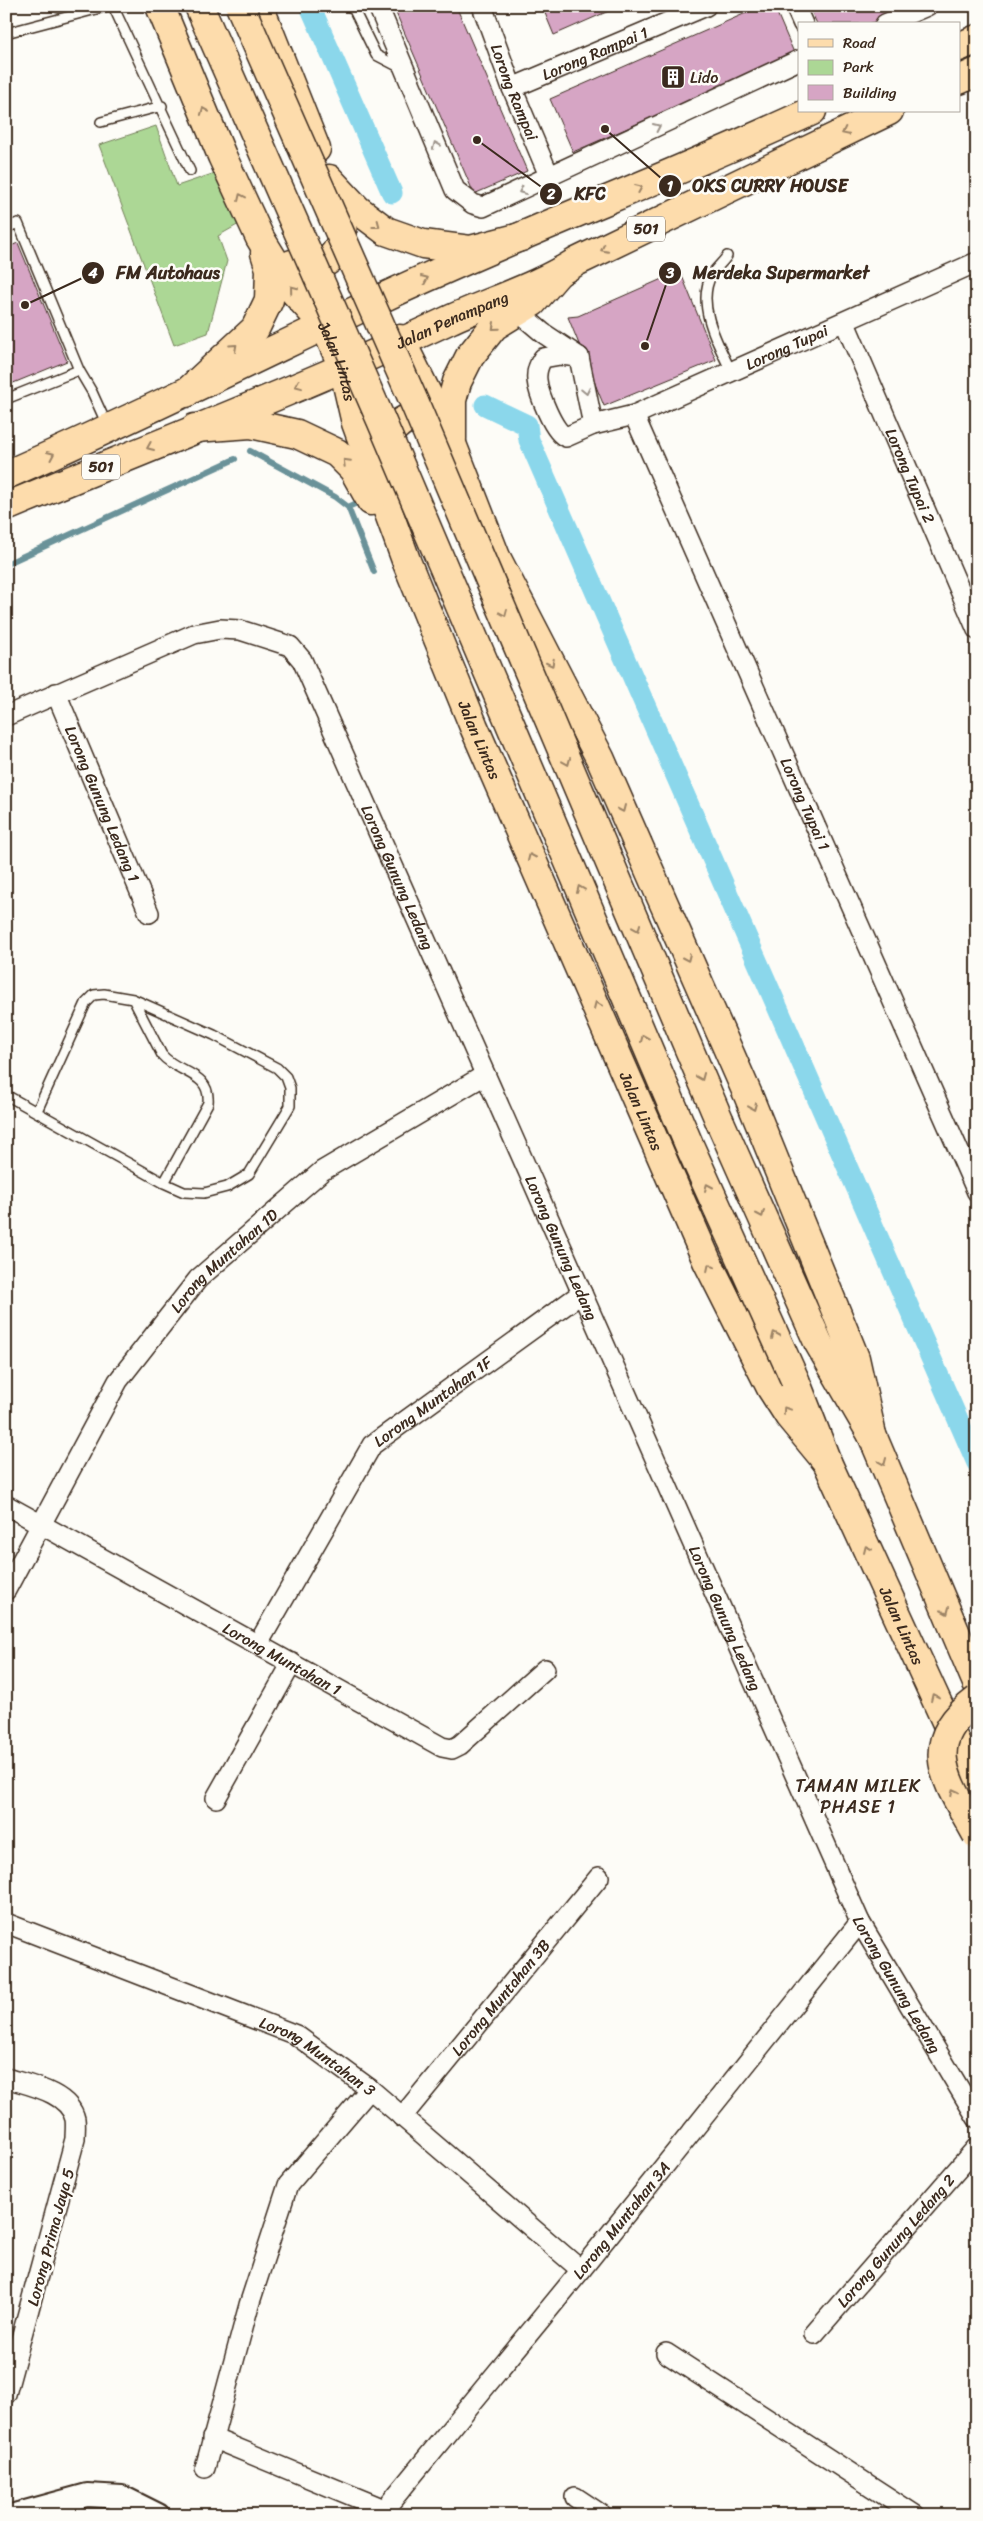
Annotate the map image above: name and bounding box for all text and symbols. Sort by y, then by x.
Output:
street label: Lorong Rampai 1 [537,18,653,89]
legend [798,22,960,112]
text: Road [843,30,876,56]
street label: Lorong Rampai [482,40,547,146]
text: Park [843,54,874,80]
place label: Lido [690,63,718,92]
building icon: Lido [660,64,686,90]
text: Building [843,80,897,106]
one-way arrow [199,107,210,116]
one-way arrow [652,123,661,134]
one-way arrow [841,126,850,137]
one-way arrow [432,141,442,150]
callout: OKS CURRY HOUSE [657,170,858,203]
text: OKS CURRY HOUSE [692,170,850,202]
text: 1 [667,173,674,199]
callout: KFC [539,178,615,211]
text: KFC [573,178,606,210]
text: 2 [546,181,556,207]
one-way arrow [634,183,643,194]
one-way arrow [518,184,527,195]
one-way arrow [237,193,248,202]
road number: 501 [627,216,665,242]
one-way arrow [371,219,380,227]
one-way arrow [600,242,609,253]
callout: FM Autohaus [81,256,230,289]
callout: Merdeka Supermarket [657,256,879,289]
text: FM Autohaus [115,257,221,289]
text: Merdeka Supermarket [692,257,871,289]
text: 4 [87,260,98,286]
text: 3 [665,260,675,286]
one-way arrow [420,274,429,285]
street label: Jalan Penampang [390,283,513,358]
one-way arrow [290,286,299,295]
street label: Jalan Lintas [310,313,365,405]
street label: Lorong Tupai [741,316,833,379]
one-way arrow [491,321,500,330]
one-way arrow [229,344,238,353]
one-way arrow [294,379,303,390]
one-way arrow [580,387,591,396]
street label: Lorong Tupai 2 [877,423,943,528]
one-way arrow [146,440,155,451]
one-way arrow [46,451,55,462]
road number: 501 [82,454,120,480]
one-way arrow [342,459,351,468]
one-way arrow [498,608,508,616]
one-way arrow [545,658,555,667]
street label: Jalan Lintas [449,695,509,785]
street label: Lorong Gunung Ledang 1 [56,721,148,887]
street label: Lorong Tupai 1 [772,753,839,855]
one-way arrow [560,757,571,766]
street label: Lorong Gunung Ledang [353,800,442,955]
one-way arrow [615,804,626,813]
one-way arrow [527,853,538,862]
one-way arrow [575,885,586,894]
one-way arrow [631,923,642,932]
one-way arrow [681,953,692,962]
one-way arrow [592,1001,603,1010]
one-way arrow [639,1034,650,1043]
street label: Jalan Lintas [611,1066,671,1156]
one-way arrow [694,1072,705,1081]
one-way arrow [746,1102,757,1111]
street label: Lorong Gunung Ledang [516,1170,606,1325]
one-way arrow [704,1183,715,1192]
street label: Lorong Muntahan 1D [162,1201,285,1320]
one-way arrow [755,1209,765,1218]
one-way arrow [706,1263,716,1272]
one-way arrow [770,1331,781,1340]
street label: Lorong Muntahan 1F [367,1348,500,1455]
one-way arrow [783,1407,792,1416]
one-way arrow [877,1457,887,1466]
street label: Lorong Gunung Ledang [680,1541,770,1696]
one-way arrow [862,1545,873,1554]
street label: Jalan Lintas [870,1581,933,1671]
one-way arrow [940,1606,951,1615]
street label: Lorong Muntahan 1 [217,1614,347,1704]
one-way arrow [929,1693,940,1702]
district label: TAMAN MILEK PHASE 1 [795,1770,921,1823]
one-way arrow [950,1788,960,1797]
street label: Lorong Gunung Ledang [844,1911,949,2059]
street label: Lorong Muntahan 3B [444,1932,558,2063]
street label: Lorong Muntahan 3 [255,2008,383,2104]
street label: Lorong Muntahan 3A [565,2155,678,2286]
street label: Lorong Prima Jaya 5 [18,2165,83,2309]
street label: Lorong Gunung Ledang 2 [829,2167,963,2314]

